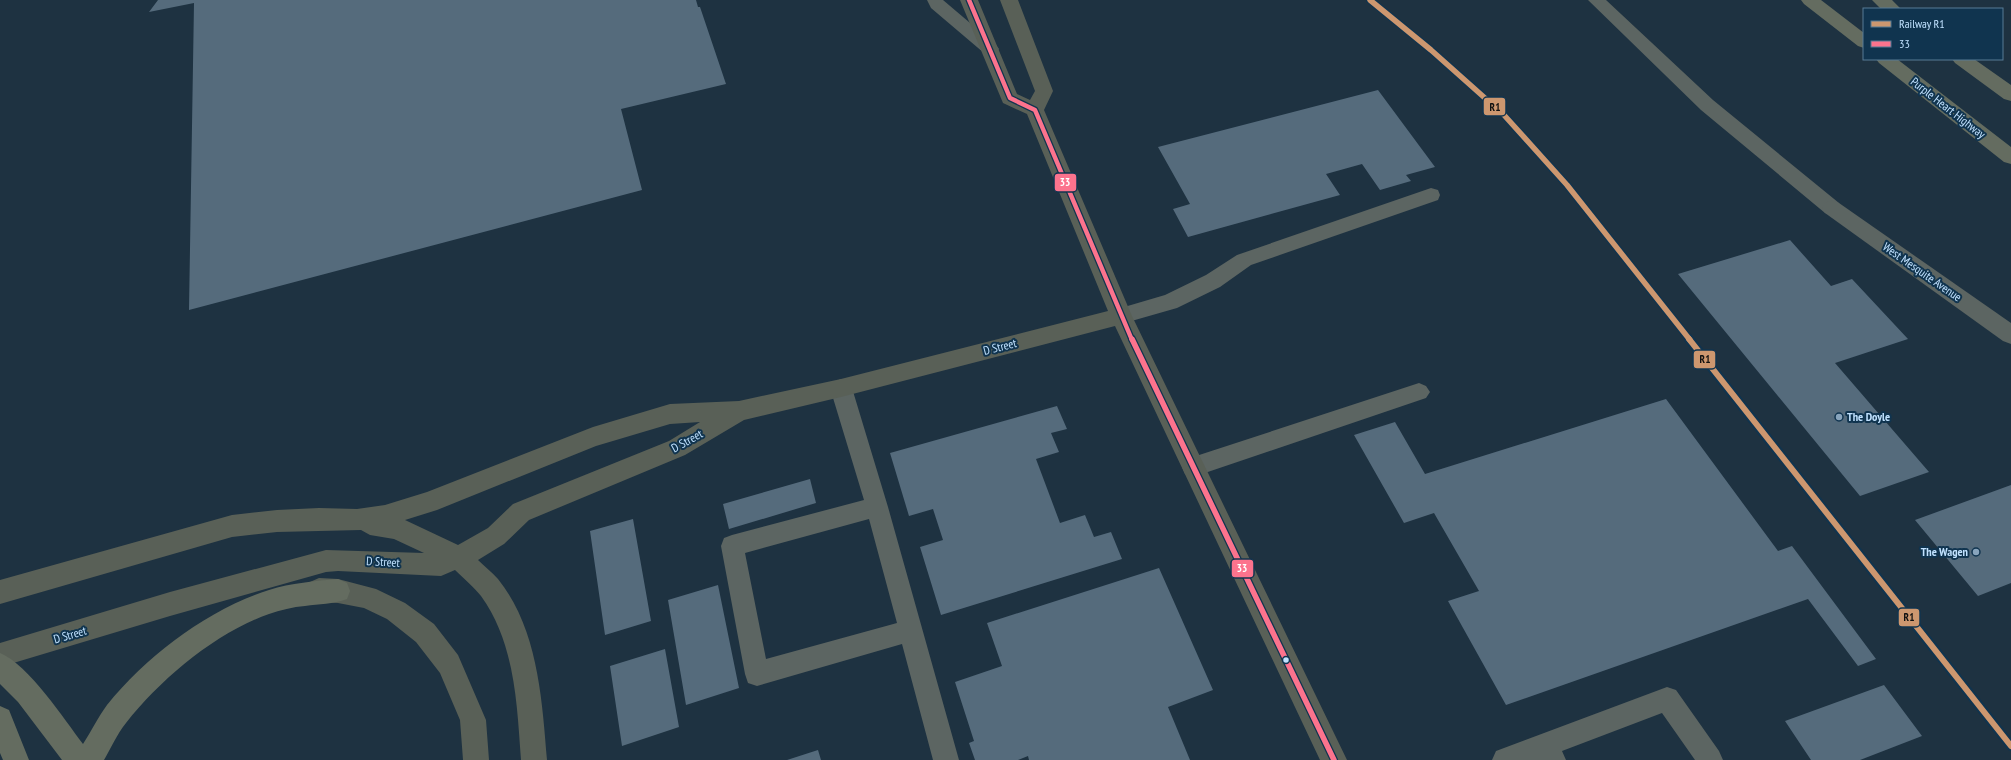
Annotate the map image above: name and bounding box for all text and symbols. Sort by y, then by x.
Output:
legend [1863,8,2003,60]
text: Railway R1 [1899,16,1945,31]
text: 33 [1899,36,1910,51]
street label: Purple Heart Highway [1908,74,1989,142]
line badge: R1 [1483,97,1506,116]
text: R1 [1490,100,1500,114]
line badge: 33 [1054,173,1077,192]
text: 33 [1060,175,1070,189]
street label: West Mesquite Avenue [1880,239,1965,304]
street label: D Street [982,335,1019,358]
line badge: R1 [1693,350,1716,369]
text: R1 [1700,352,1710,366]
place label: The Doyle [1847,409,1890,424]
marker: The Doyle [1834,412,1844,422]
street label: D Street [668,425,706,455]
place label: The Wagen [1921,544,1968,559]
marker: The Wagen [1971,547,1981,557]
street label: D Street [366,553,401,570]
line badge: 33 [1231,559,1254,578]
text: 33 [1237,561,1247,575]
line badge: R1 [1898,608,1920,627]
text: R1 [1904,610,1914,624]
street label: D Street [52,622,89,646]
unlabelled marker [1281,655,1291,665]

